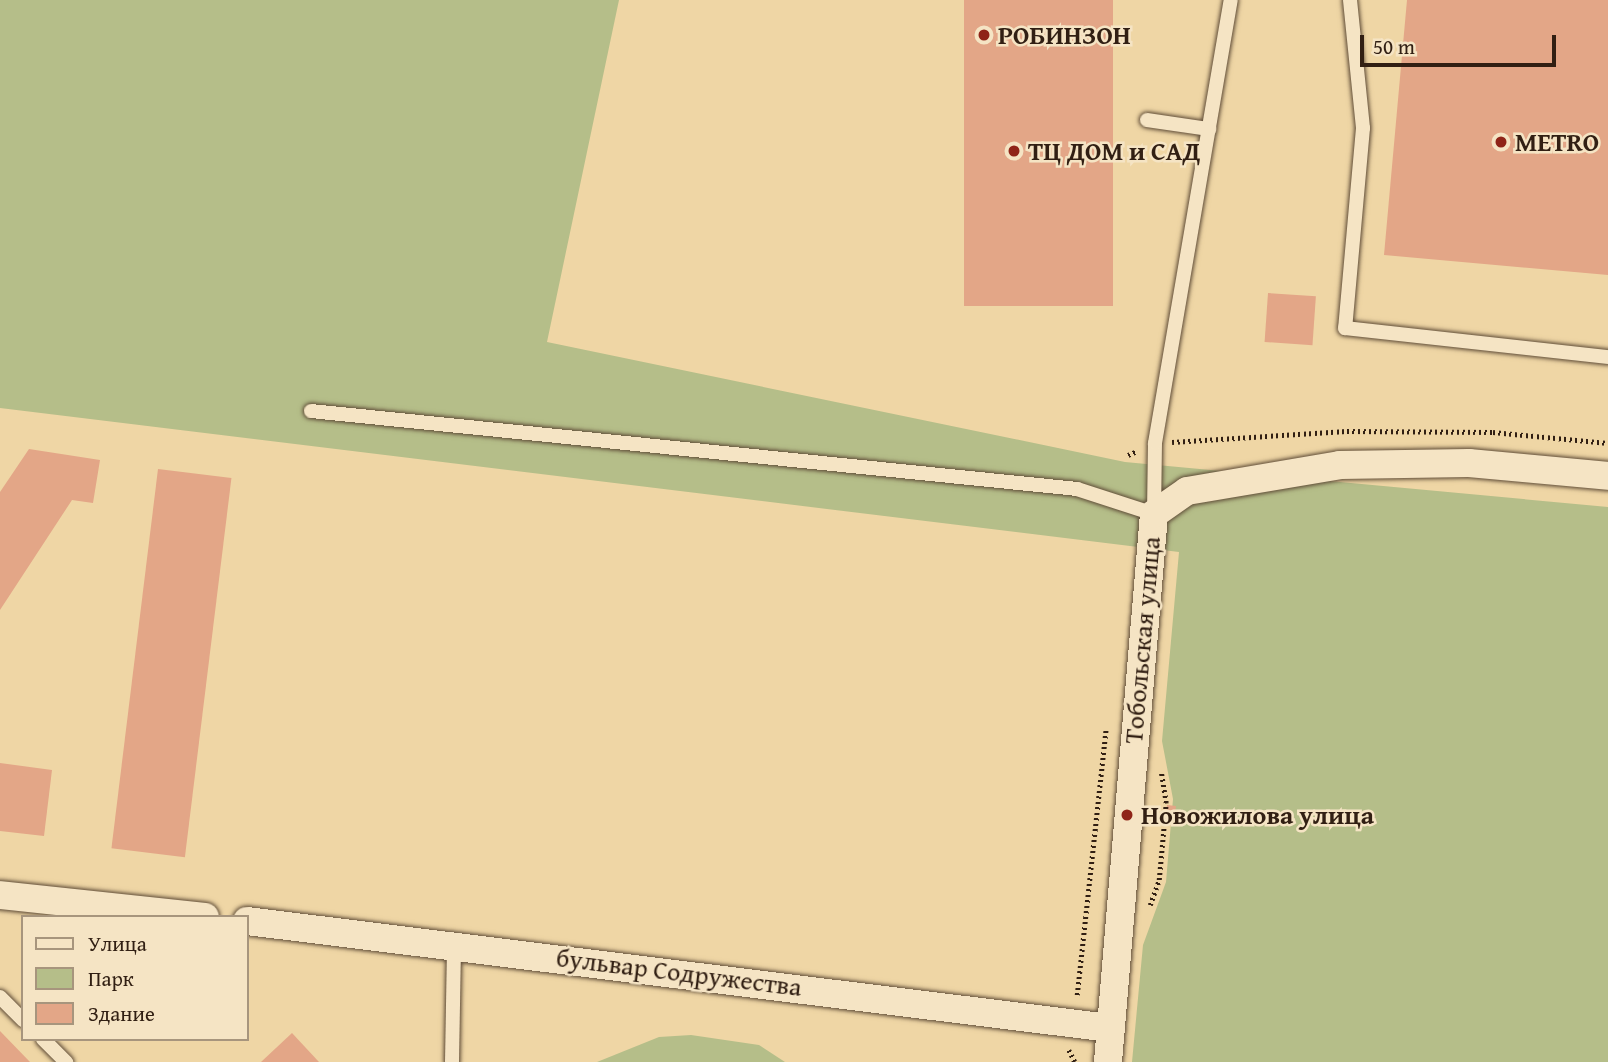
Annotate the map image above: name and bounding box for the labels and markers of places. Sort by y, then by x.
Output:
place label: РОБИНЗОН [998,19,1131,51]
marker: РОБИНЗОН [976,27,992,43]
place label: METRO [1515,126,1599,158]
marker: METRO [1493,134,1509,150]
place label: ТЦ ДОМ и САД [1028,135,1201,167]
marker: ТЦ ДОМ и САД [1006,143,1022,159]
place label: Новожилова улица [1141,799,1374,831]
marker: Новожилова улица [1119,807,1135,823]

